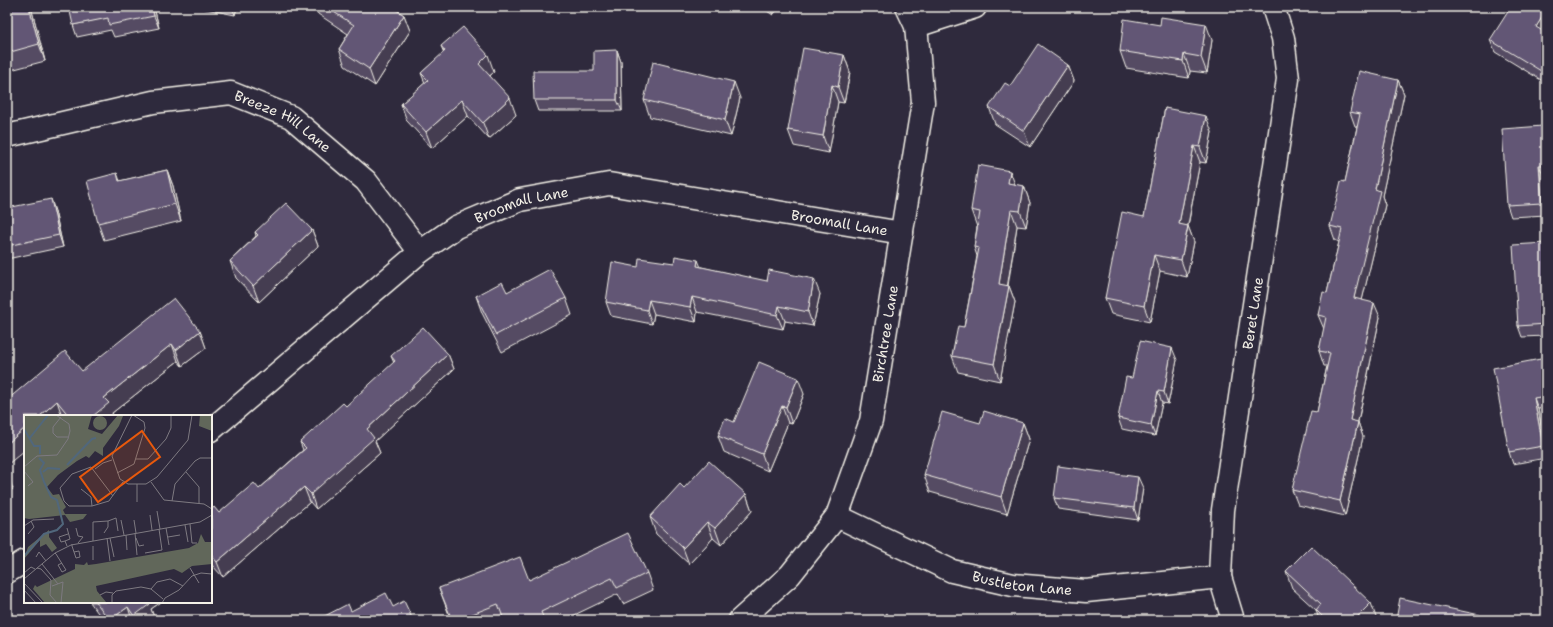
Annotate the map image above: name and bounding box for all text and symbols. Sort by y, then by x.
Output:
street label: Breeze Hill Lane [232,86,335,156]
street label: Broomall Lane [472,182,570,227]
street label: Broomall Lane [790,206,889,239]
street label: Beret Lane [1238,276,1267,351]
street label: Birchtree Lane [868,284,902,384]
inset map [24,415,212,603]
street label: Bustleton Lane [971,567,1073,599]

